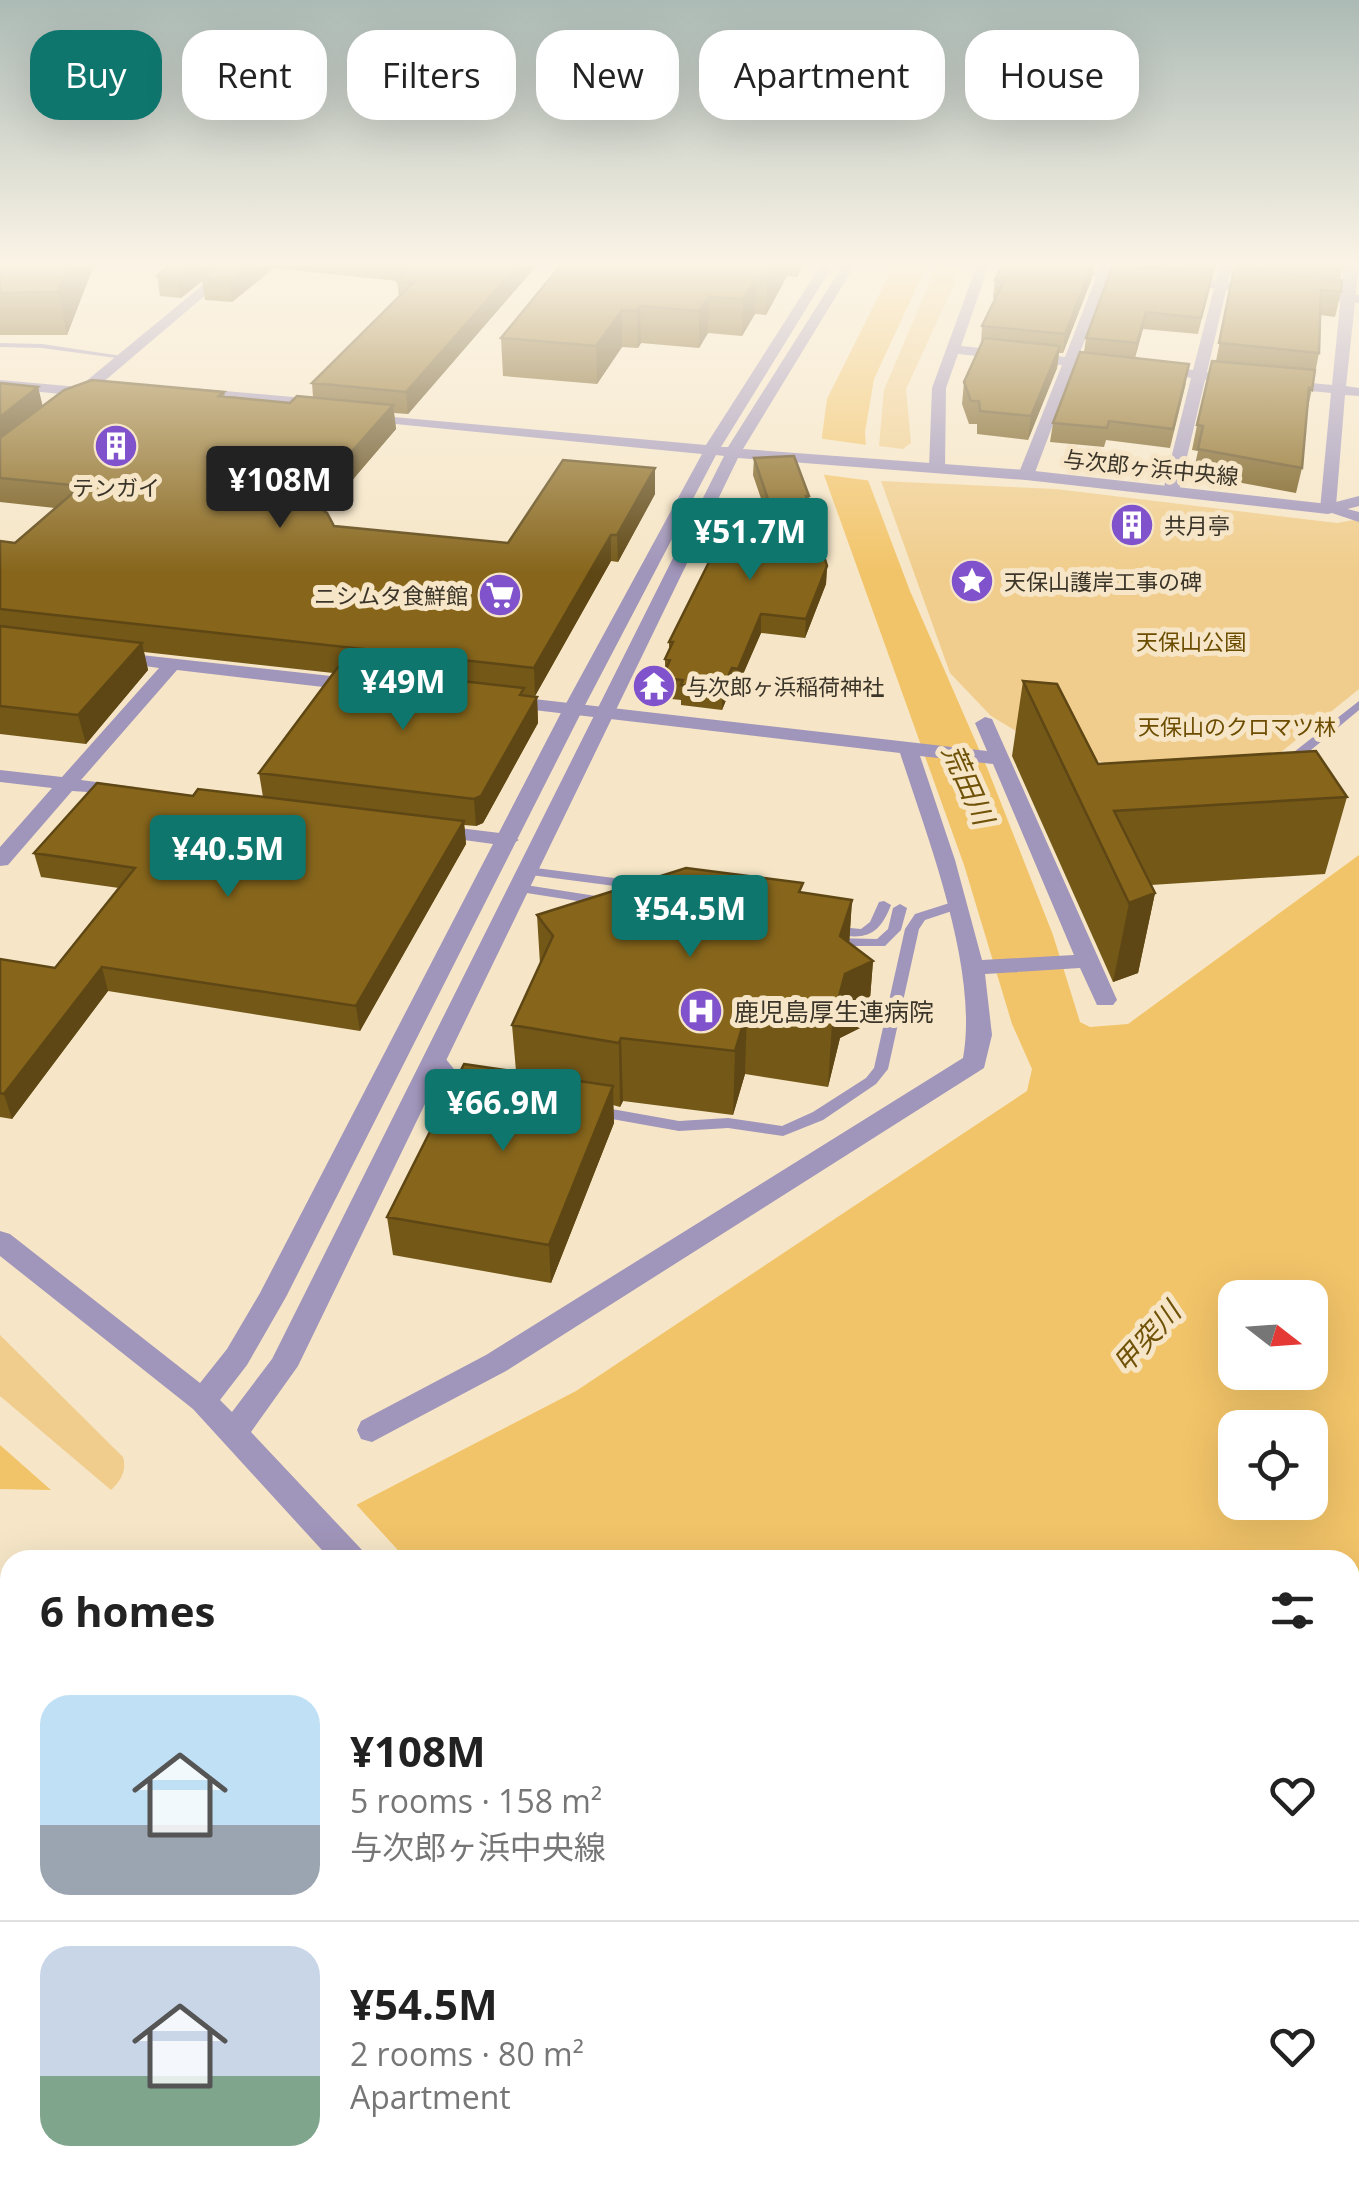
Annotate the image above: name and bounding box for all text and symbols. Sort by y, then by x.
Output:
chip: Buy [30,30,162,120]
chip: Rent [182,30,327,120]
chip: Filters [347,30,516,120]
chip: New [536,30,679,120]
chip: Apartment [699,30,945,120]
chip: House [965,30,1139,120]
building icon: テンガイ [93,423,139,469]
street label: 与次郎ヶ浜中央線 [1062,443,1240,491]
pin: ¥108M [210,446,350,531]
text: ¥108M [228,457,332,500]
place label: テンガイ [72,472,160,502]
pin: ¥51.7M [669,498,831,583]
building icon: 共月亭 [1109,502,1155,548]
text: ¥51.7M [694,509,806,552]
place label: 共月亭 [1164,510,1230,540]
place icon: 天保山護岸工事の碑 [949,558,995,604]
place label: 天保山護岸工事の碑 [1004,566,1202,596]
supermarket icon: ニシムタ食鮮館 [477,572,523,618]
place label: ニシムタ食鮮館 [314,580,468,610]
park label: 天保山公園 [1136,626,1246,656]
pin: ¥49M [344,648,462,733]
text: ¥49M [360,659,446,702]
temple icon: 与次郎ヶ浜稲荷神社 [631,663,677,709]
place label: 与次郎ヶ浜稲荷神社 [686,671,884,701]
park label: 天保山のクロマツ林 [1138,711,1336,741]
water label: 荒田川 [935,738,1005,833]
pin: ¥40.5M [147,815,309,900]
text: ¥40.5M [172,826,284,869]
pin: ¥54.5M [609,875,771,960]
text: ¥54.5M [634,886,746,929]
hospital icon: 鹿児島厚生連病院 [678,988,724,1034]
place label: 鹿児島厚生連病院 [734,994,934,1028]
pin: ¥66.9M [422,1069,584,1154]
text: ¥66.9M [447,1080,559,1123]
north arrow [1218,1280,1328,1390]
map controls [1218,1280,1328,1520]
water label: 甲突川 [1104,1291,1190,1381]
button: locate [1218,1410,1328,1520]
text: 6 homes [40,1582,215,1639]
icon: filters [1265,1583,1320,1638]
text: ¥108M [350,1722,486,1779]
icon: home [120,1735,240,1855]
icon: heart [1265,1768,1320,1823]
text: 5 rooms · 158 m² [350,1779,602,1822]
text: 与次郎ヶ浜中央線 [350,1825,606,1868]
text: ¥54.5M [350,1975,498,2032]
icon: home [120,1986,240,2106]
icon: heart [1265,2019,1320,2074]
text: 2 rooms · 80 m² [350,2032,584,2075]
text: Apartment [350,2075,511,2118]

